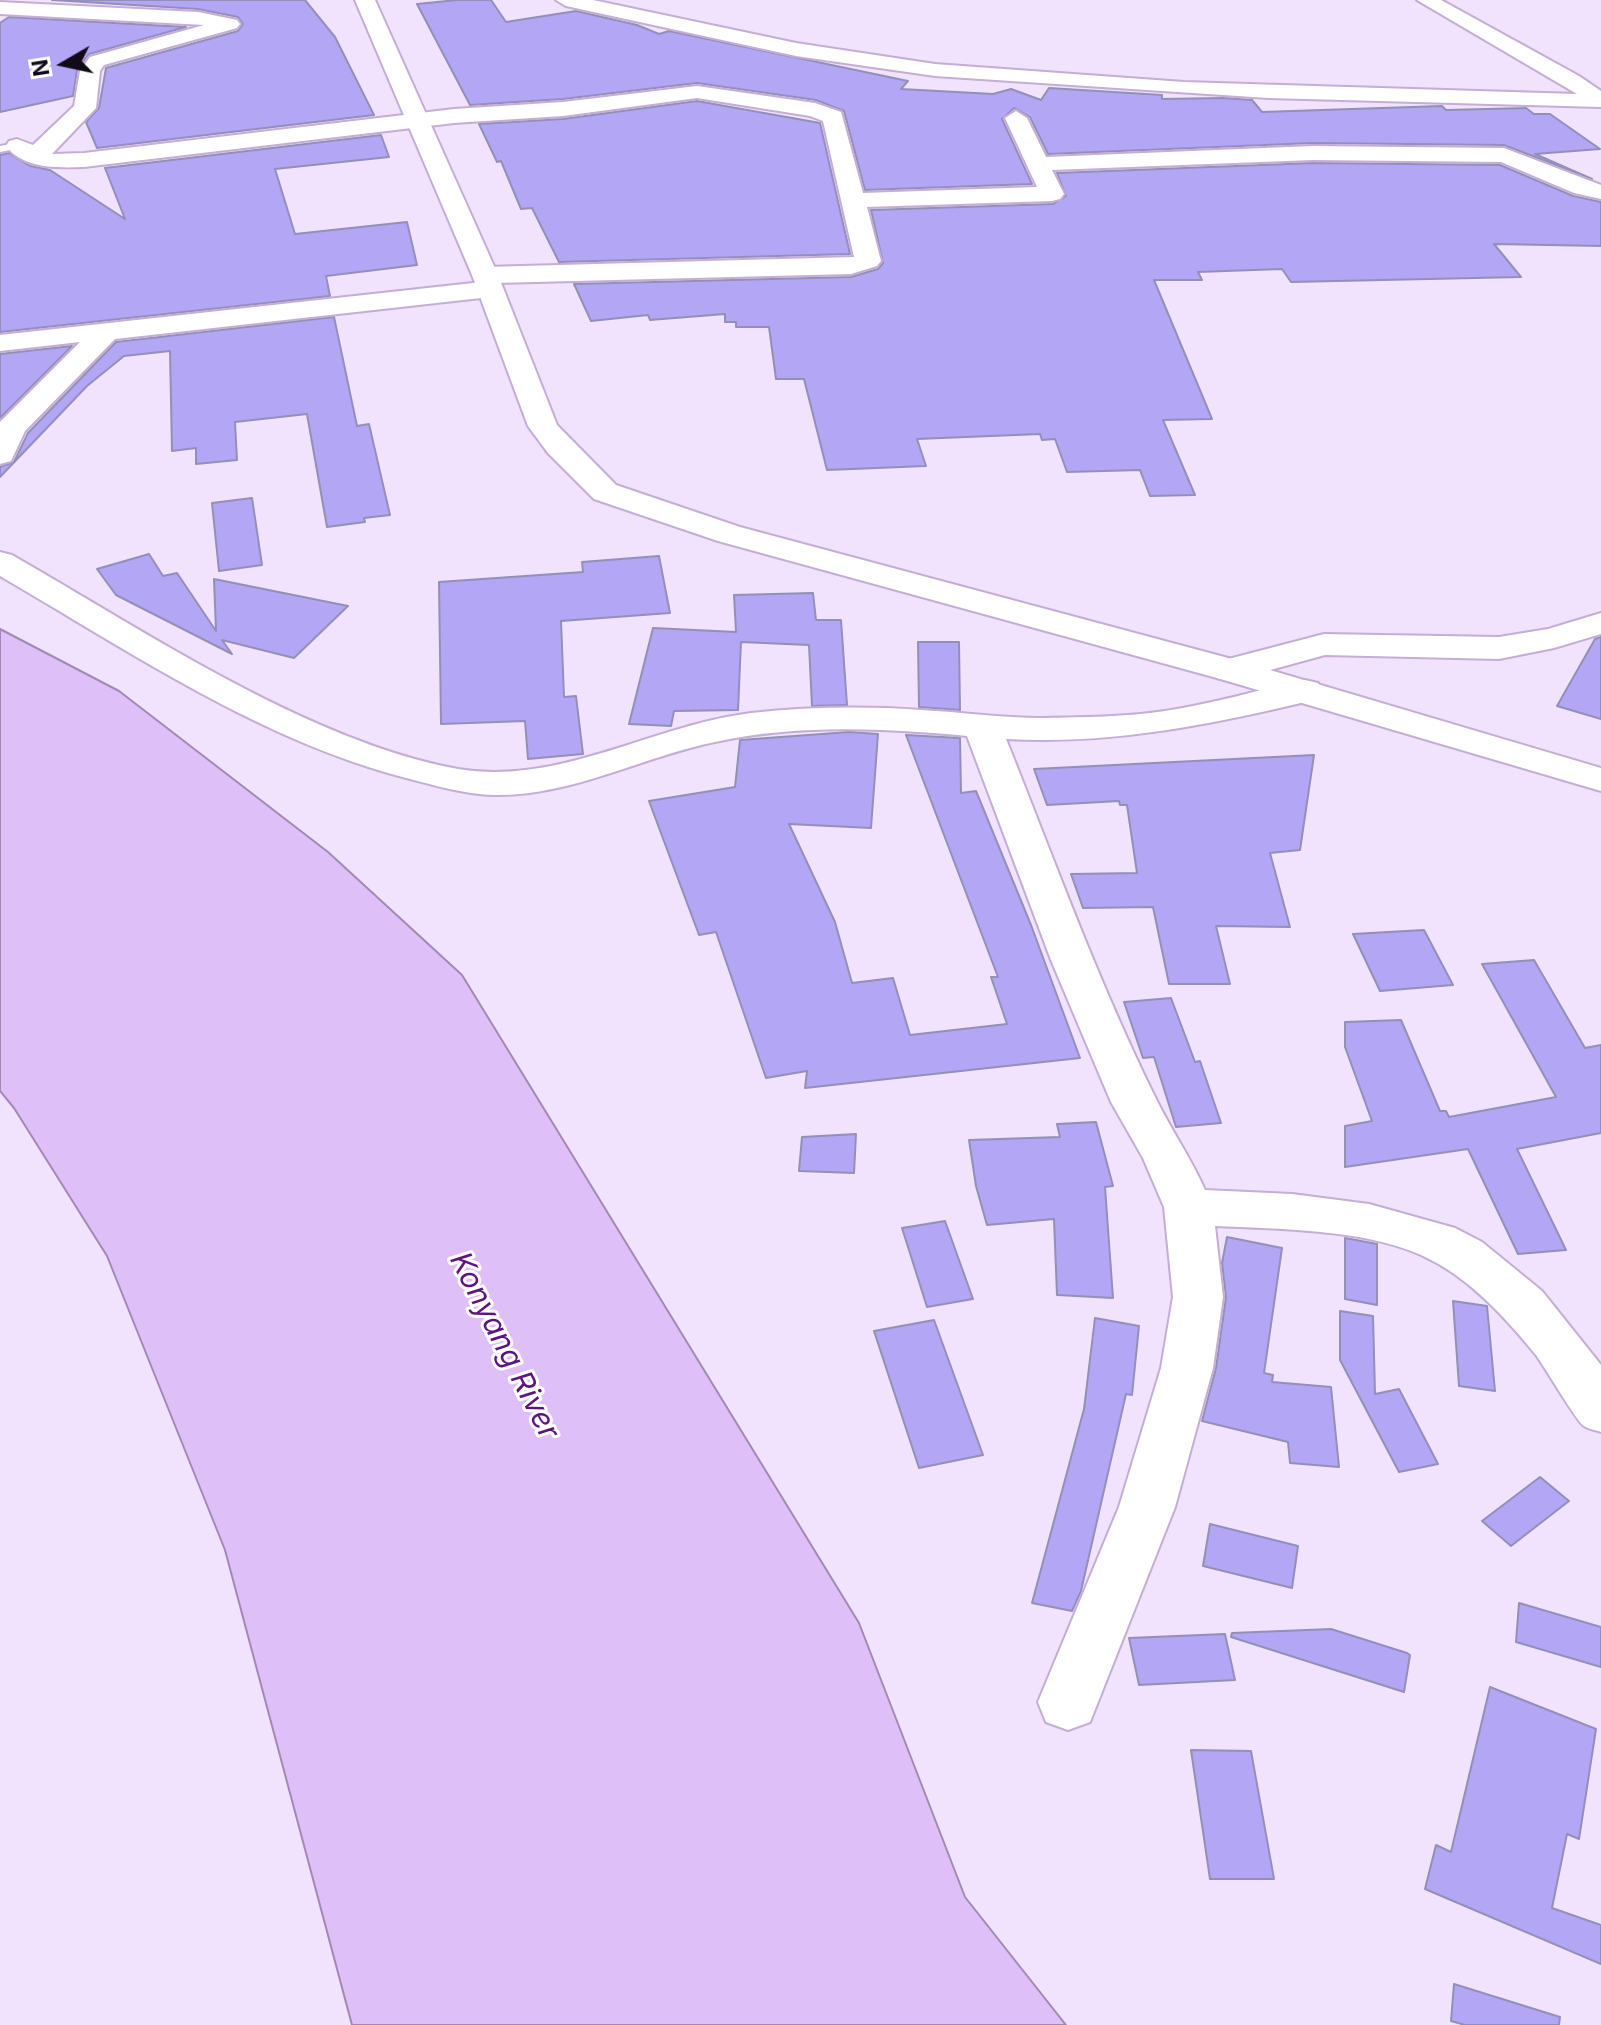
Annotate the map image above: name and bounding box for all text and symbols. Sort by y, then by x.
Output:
north arrow [24,24,104,104]
text: N [26,57,54,78]
water label: Konyang River [441,1247,567,1445]

